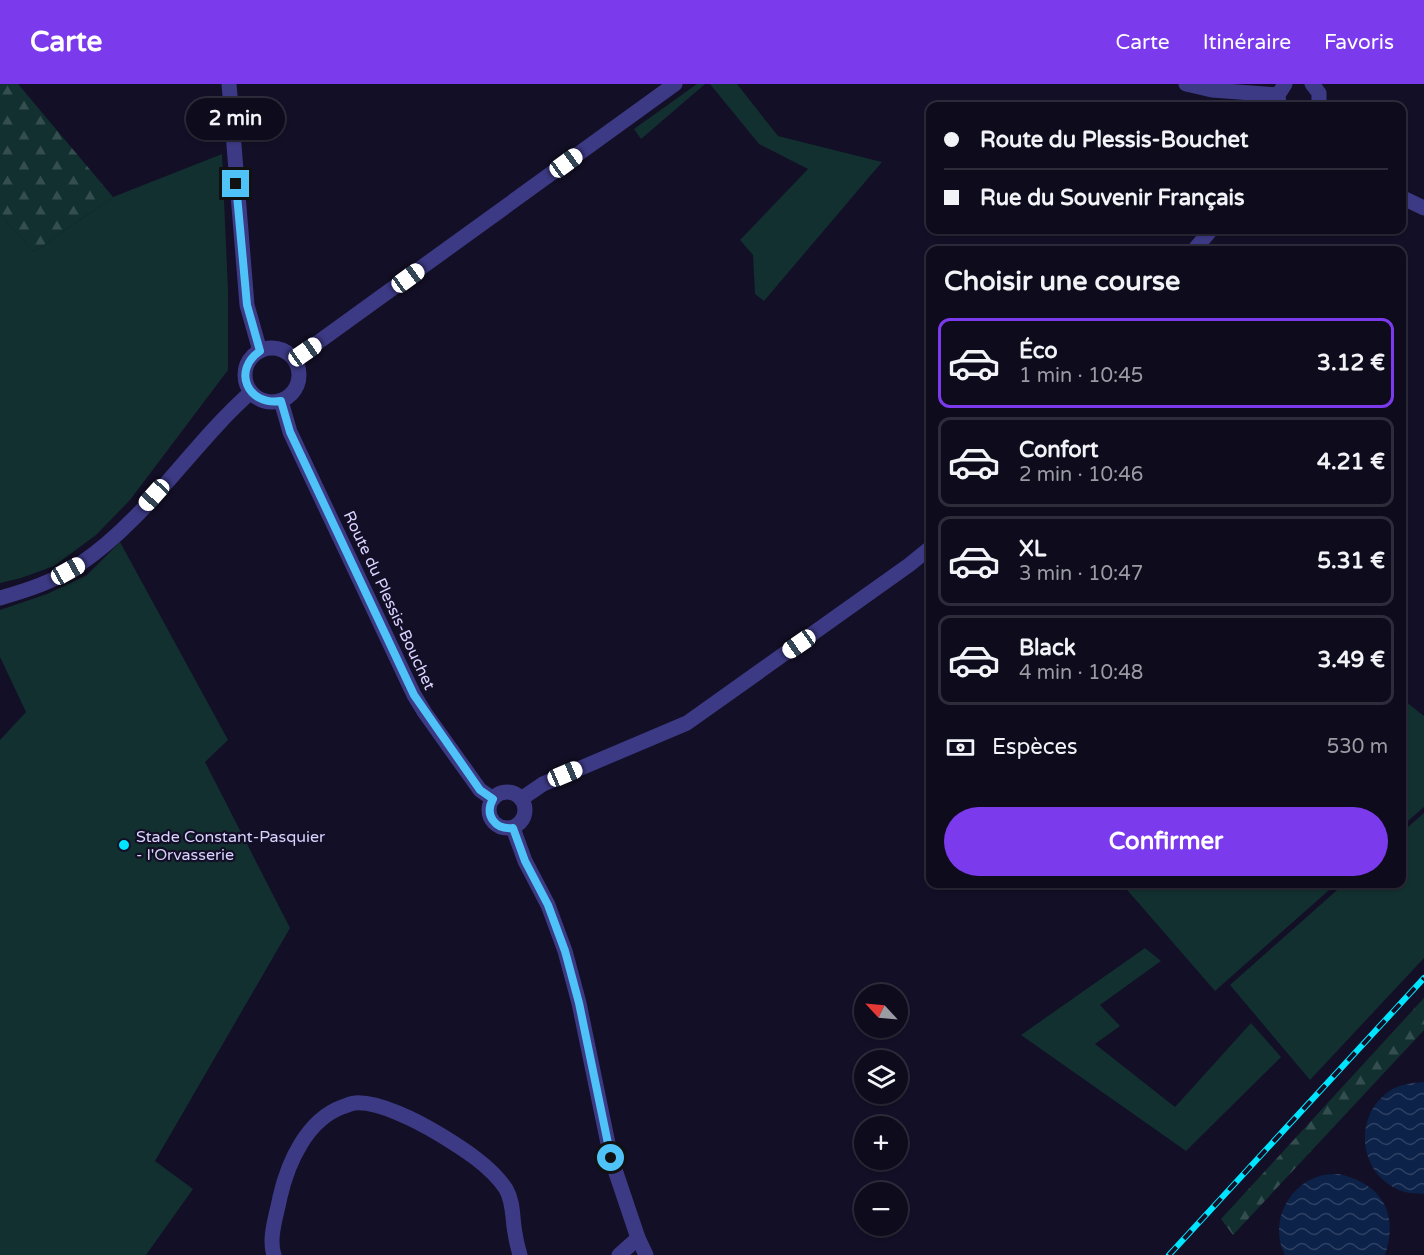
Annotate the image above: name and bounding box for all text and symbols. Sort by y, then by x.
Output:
text: Carte [30,25,102,59]
text: Carte [1116,30,1170,55]
text: Itinéraire [1203,30,1291,55]
text: Favoris [1324,30,1394,55]
callout: 2 min [186,97,286,139]
text: 2 min [209,107,262,131]
text: Route du Plessis-Bouchet [980,127,1248,153]
car [546,145,586,181]
route end [222,170,249,197]
text: Rue du Souvenir Français [980,185,1245,211]
car [388,260,428,296]
text: Choisir une course [944,265,1180,298]
car [285,334,325,370]
icon: car [947,336,1001,390]
text: Éco [1019,338,1058,364]
text: 3.12 € [1317,350,1385,376]
text: 1 min · 10:45 [1019,364,1143,388]
icon: car [947,435,1001,489]
text: Confort [1019,437,1098,463]
text: 4.21 € [1317,449,1385,475]
text: 2 min · 10:46 [1019,463,1143,487]
car [135,476,173,514]
street label: Route du Plessis-Bouchet [339,508,439,693]
icon: car [947,534,1001,588]
text: XL [1019,536,1046,562]
text: 5.31 € [1317,548,1385,574]
car [48,554,88,588]
text: 3 min · 10:47 [1019,562,1143,586]
car [779,626,819,662]
icon: car [947,633,1001,687]
text: Black [1019,635,1076,661]
text: 3.49 € [1318,647,1385,673]
text: 4 min · 10:48 [1019,661,1143,685]
icon: cash [944,731,977,764]
text: Espèces [992,734,1077,760]
text: 530 m [1327,735,1388,759]
car [545,759,585,789]
button: Confirmer [944,807,1388,876]
place label: Stade Constant-Pasquier - l'Orvasserie [136,827,326,865]
marker: Stade Constant-Pasquier - l'Orvasserie [117,838,131,852]
north arrow [854,984,908,1038]
map controls [854,984,908,1236]
button: layers [854,1050,908,1104]
button: + [854,1116,908,1170]
route start [597,1144,624,1171]
button: − [854,1182,908,1236]

